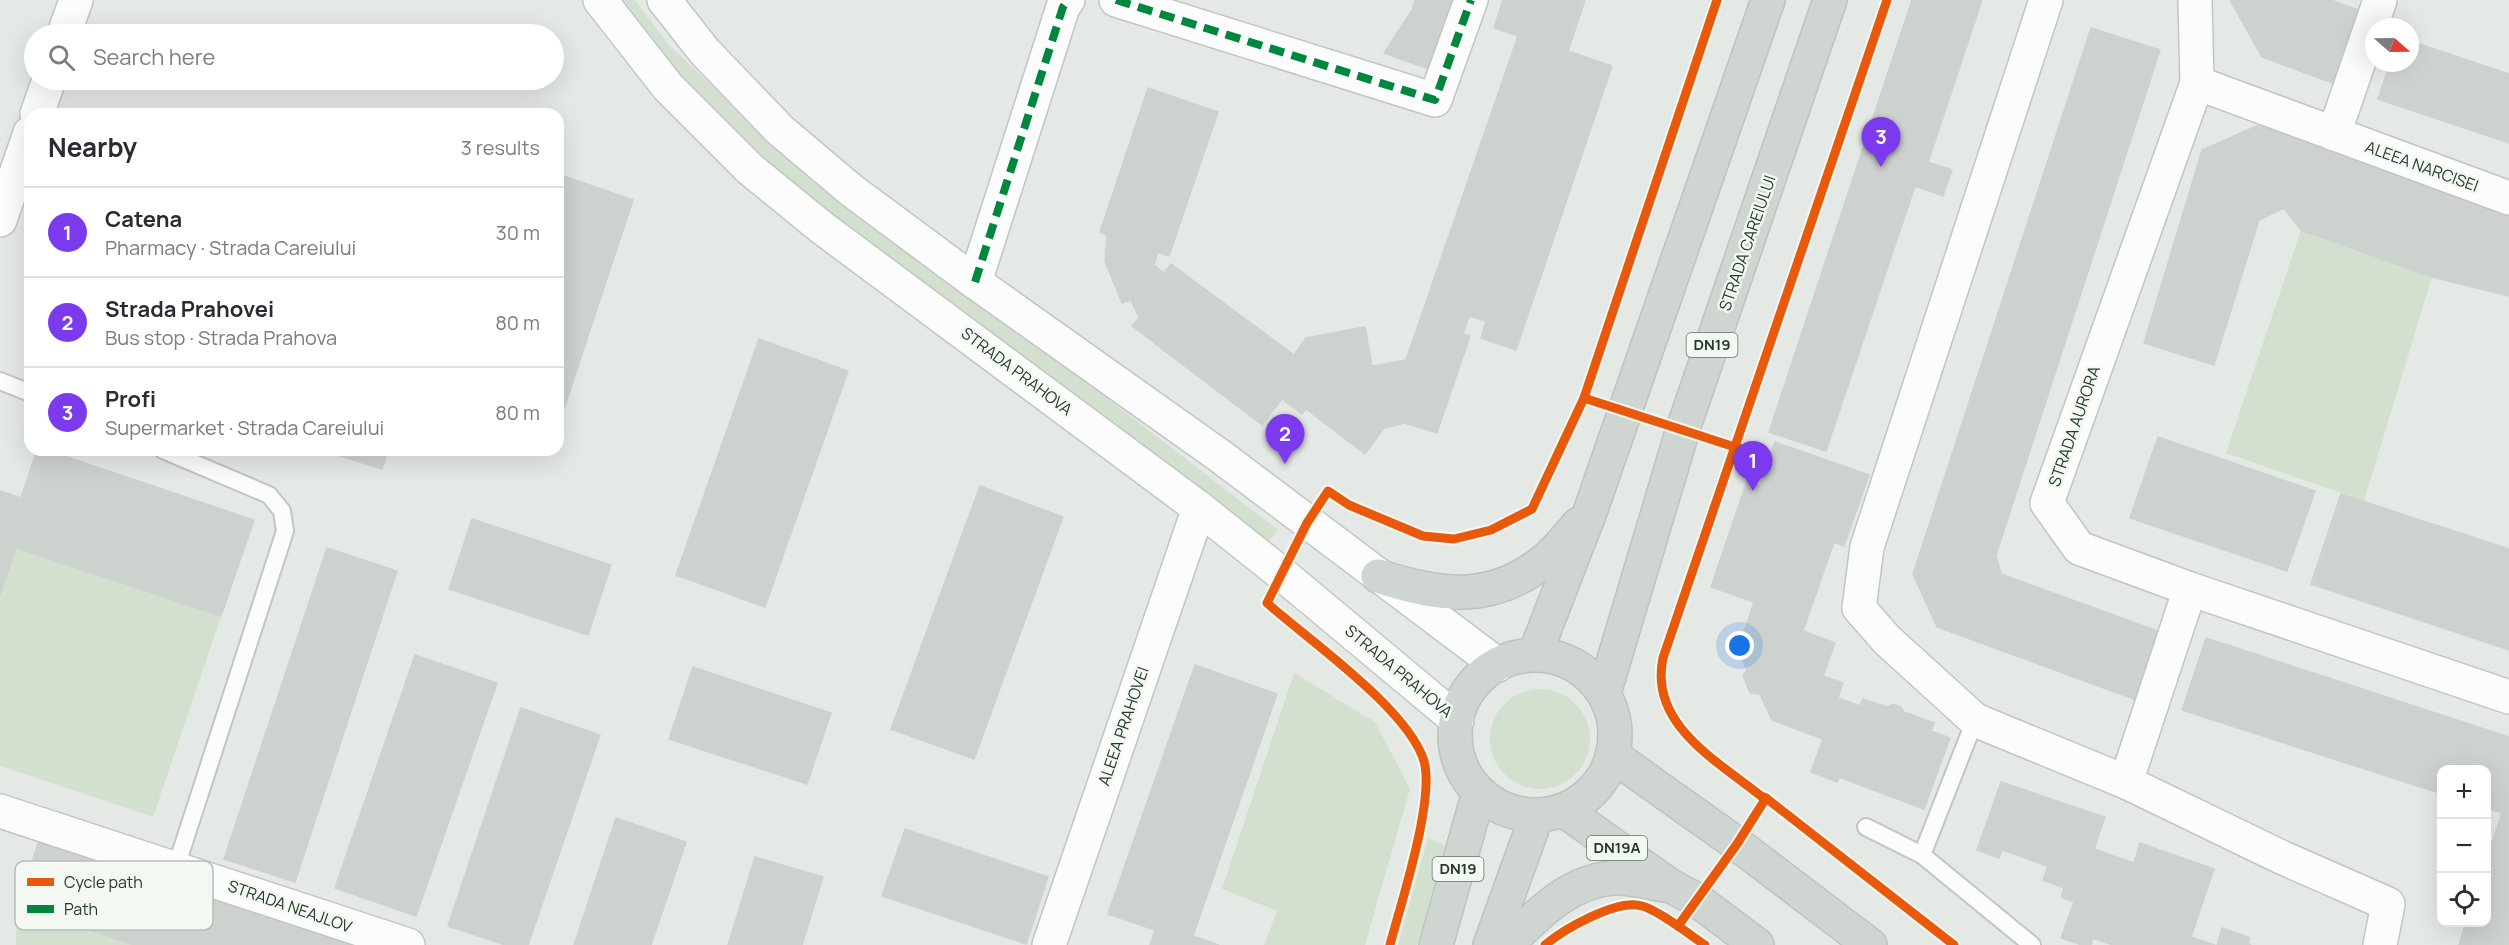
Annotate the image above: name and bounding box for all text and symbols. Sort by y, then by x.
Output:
north arrow [2365,18,2419,72]
search box [24,24,564,90]
icon: search [45,41,78,74]
text: Search here [93,42,215,72]
pin: 3 [1862,118,1900,167]
text: Nearby [48,129,137,165]
text: 3 results [461,134,540,161]
street label: ALEEA NARCISEI [2362,135,2482,197]
street label: STRADA CAREIULUI [1713,172,1781,314]
text: Catena [105,204,182,234]
text: 1 [63,219,72,246]
text: 30 m [496,219,540,246]
text: Pharmacy · Strada Careiului [105,234,356,261]
text: Strada Prahovei [105,294,274,324]
text: 2 [62,309,73,336]
text: 80 m [495,309,540,336]
street label: STRADA PRAHOVA [957,322,1077,420]
text: Bus stop · Strada Prahova [105,324,337,351]
road number: DN19 [1686,333,1738,357]
street label: STRADA AURORA [2043,363,2105,489]
text: Profi [105,384,156,414]
text: 3 [62,399,73,426]
text: 80 m [495,399,540,426]
text: Supermarket · Strada Careiului [105,414,384,441]
pin: 2 [1266,414,1304,464]
pin: 1 [1734,442,1772,491]
street label: STRADA PRAHOVA [1341,620,1457,722]
your location [1725,631,1754,660]
street label: ALEEA PRAHOVEI [1092,664,1154,788]
map controls [2437,765,2491,927]
button: + [2437,765,2491,819]
button: − [2437,819,2491,873]
road number: DN19A [1587,836,1647,860]
road number: DN19 [1432,857,1484,881]
legend [15,861,213,930]
text: Cycle path [64,871,143,893]
button: locate [2437,873,2491,927]
street label: STRADA NEAJLOV [225,874,355,938]
text: Path [64,898,98,920]

